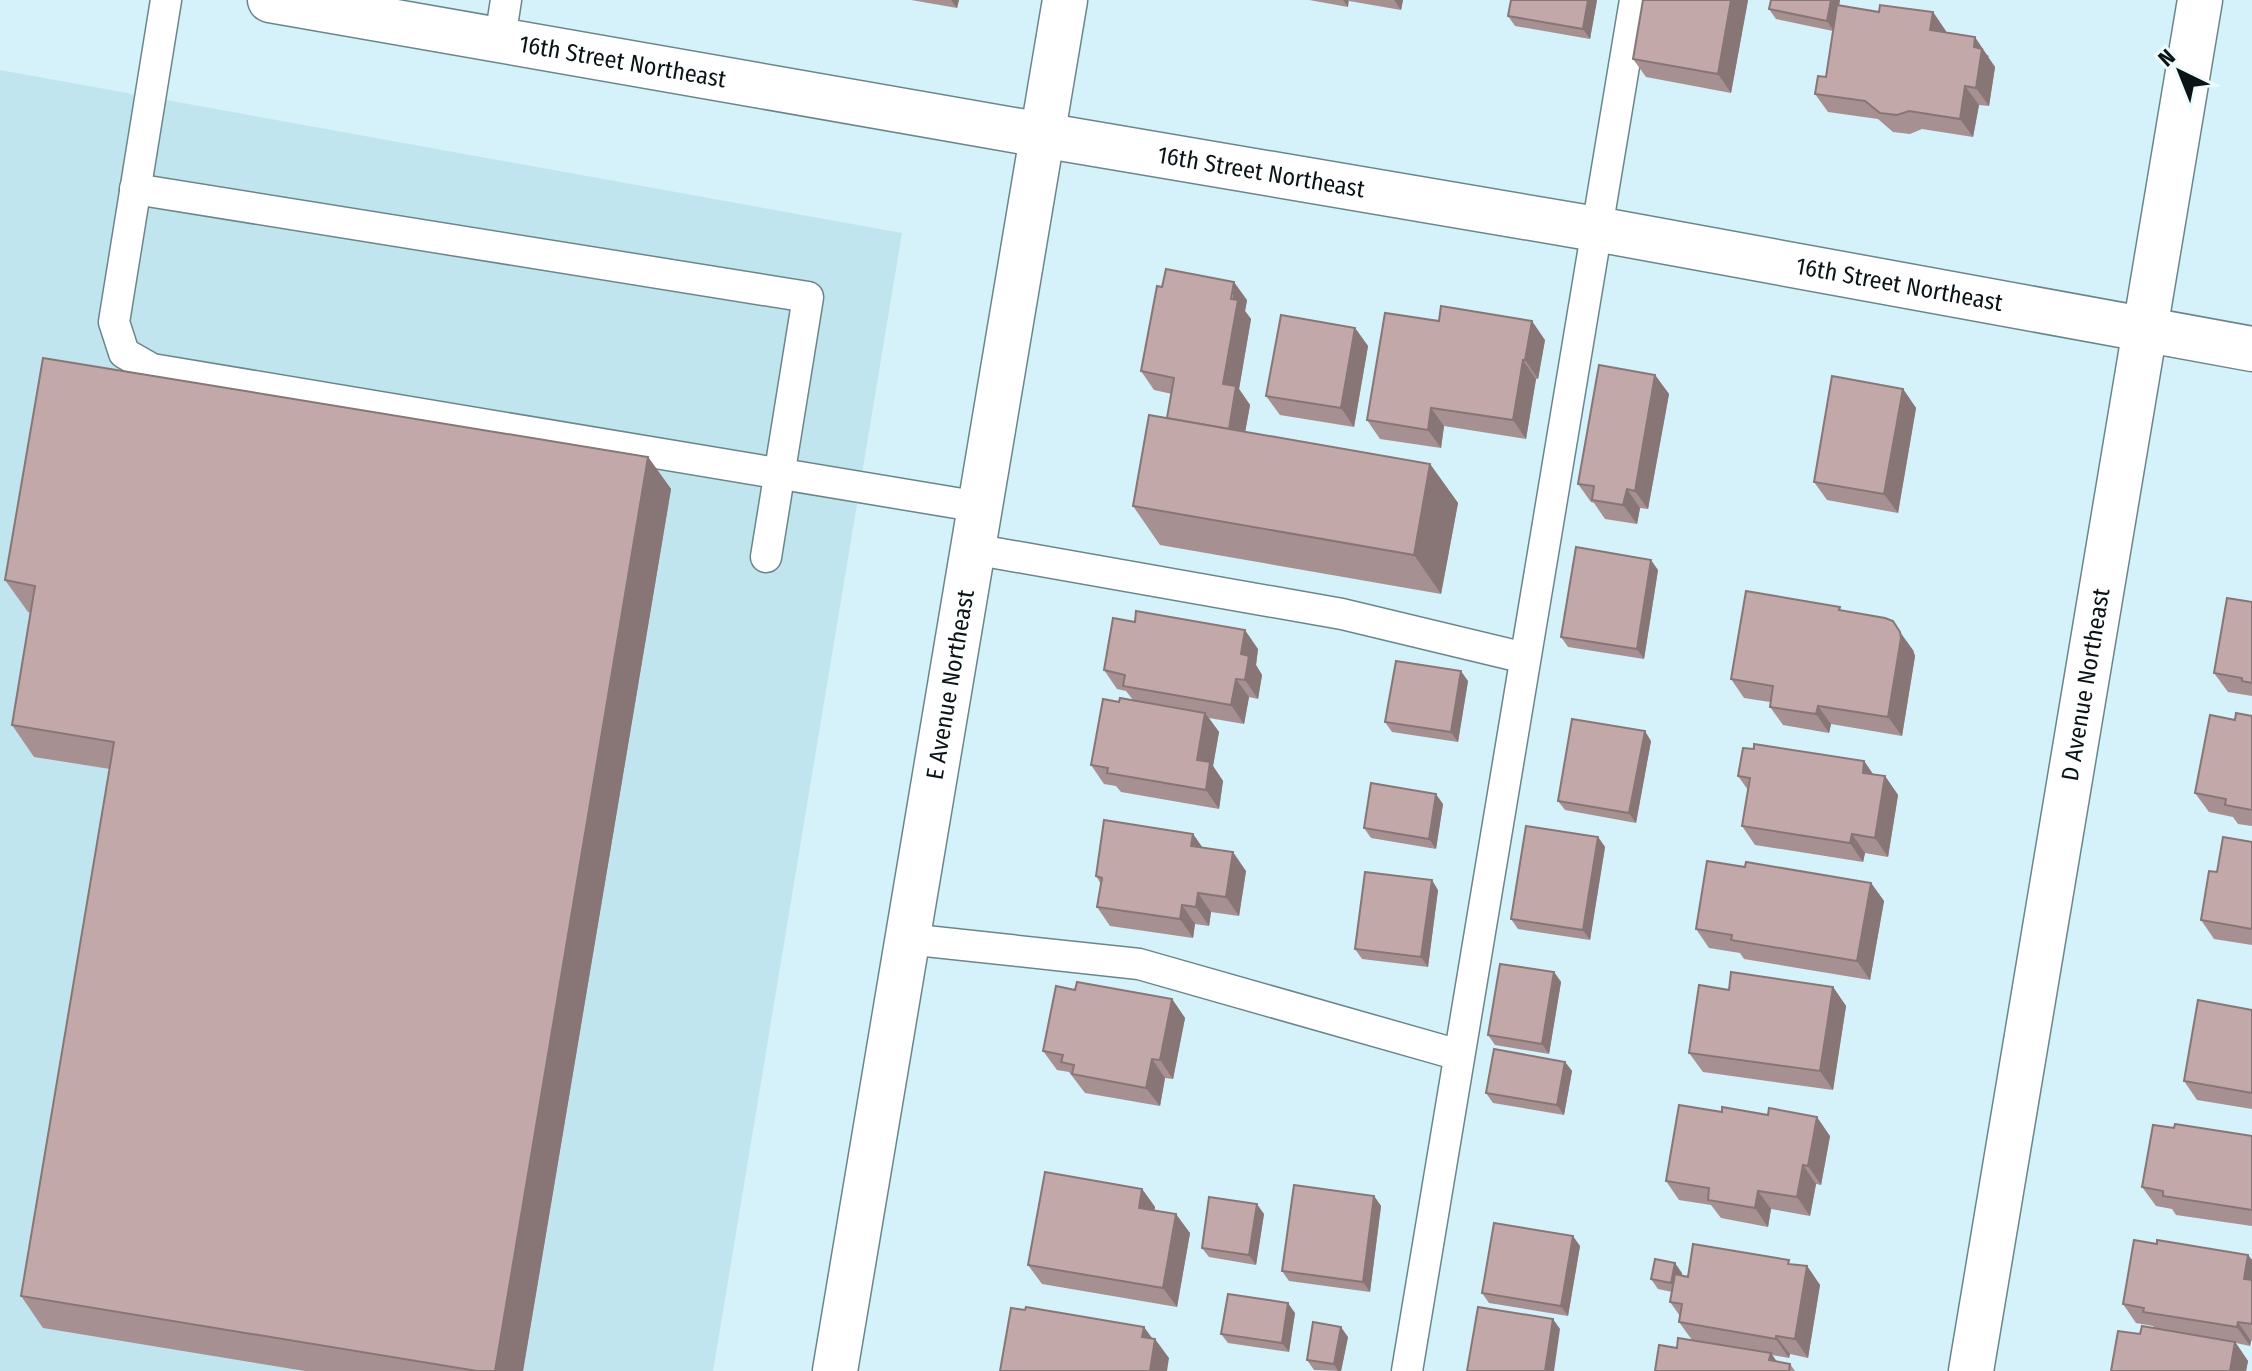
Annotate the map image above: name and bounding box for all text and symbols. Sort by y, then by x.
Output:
street label: 16th Street Northeast [517,30,728,94]
north arrow [2140,32,2220,112]
text: N [2153,43,2181,72]
street label: 16th Street Northeast [1155,141,1367,204]
street label: 16th Street Northeast [1794,252,2005,317]
street label: D Avenue Northeast [2056,586,2116,783]
street label: E Avenue Northeast [920,587,980,782]

